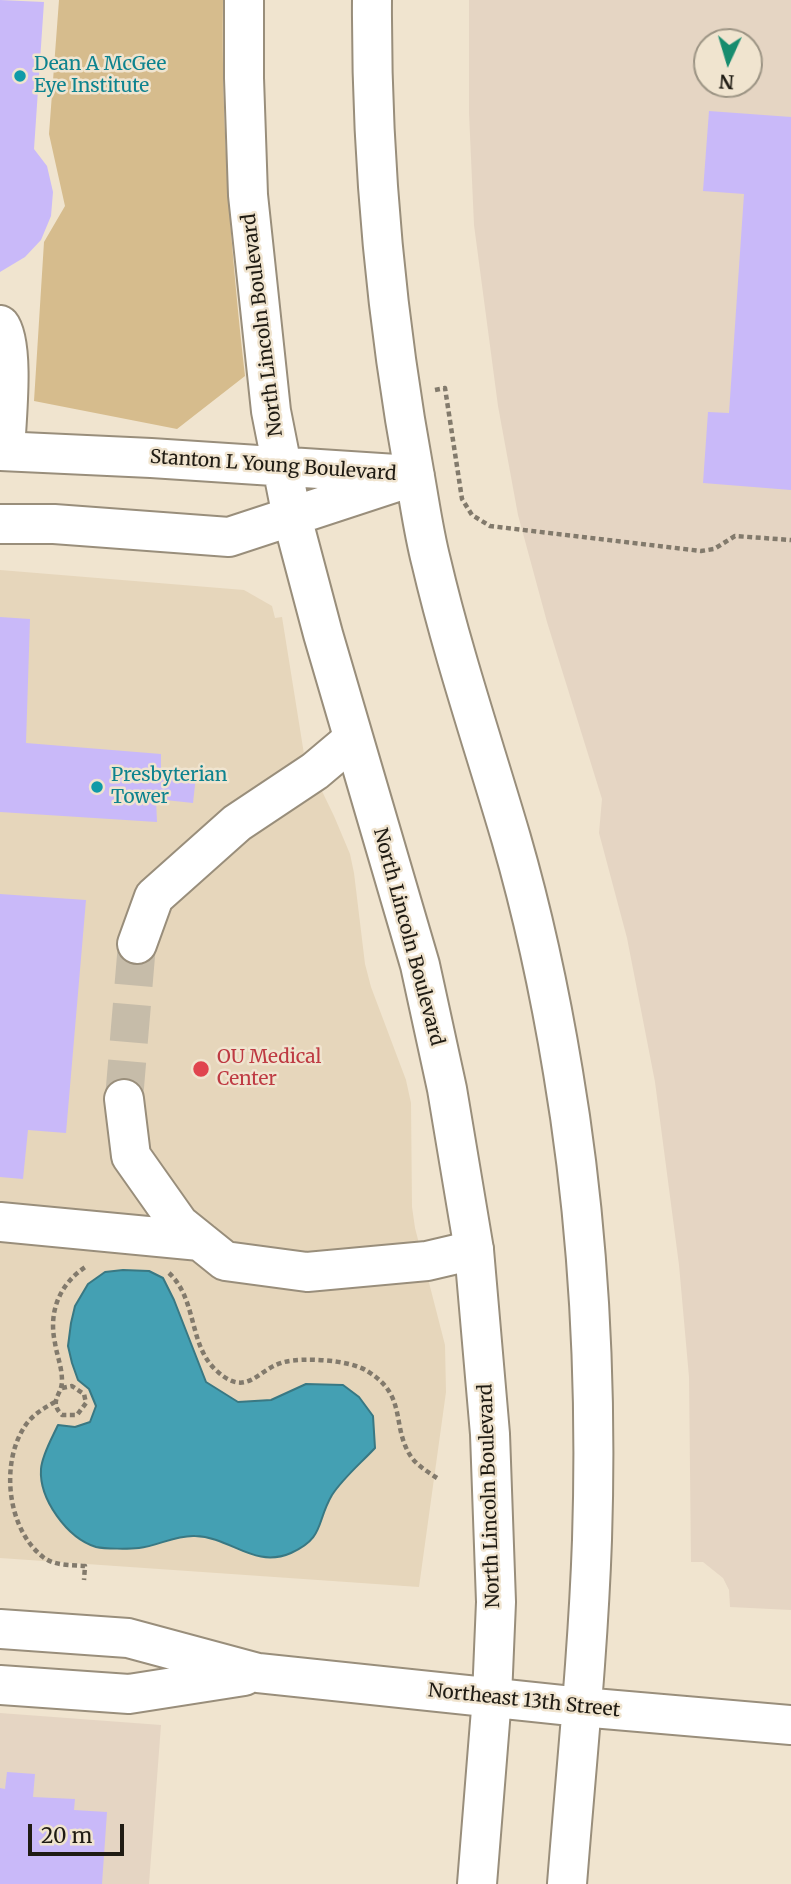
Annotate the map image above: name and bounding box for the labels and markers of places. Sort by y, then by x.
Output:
place label: Dean A McGee Eye Institute [34,54,167,98]
marker: Dean A McGee Eye Institute [12,68,28,84]
place label: Presbyterian Tower [111,765,227,809]
marker: Presbyterian Tower [89,779,105,795]
place label: OU Medical Center [217,1047,321,1091]
marker: OU Medical Center [191,1059,211,1079]

